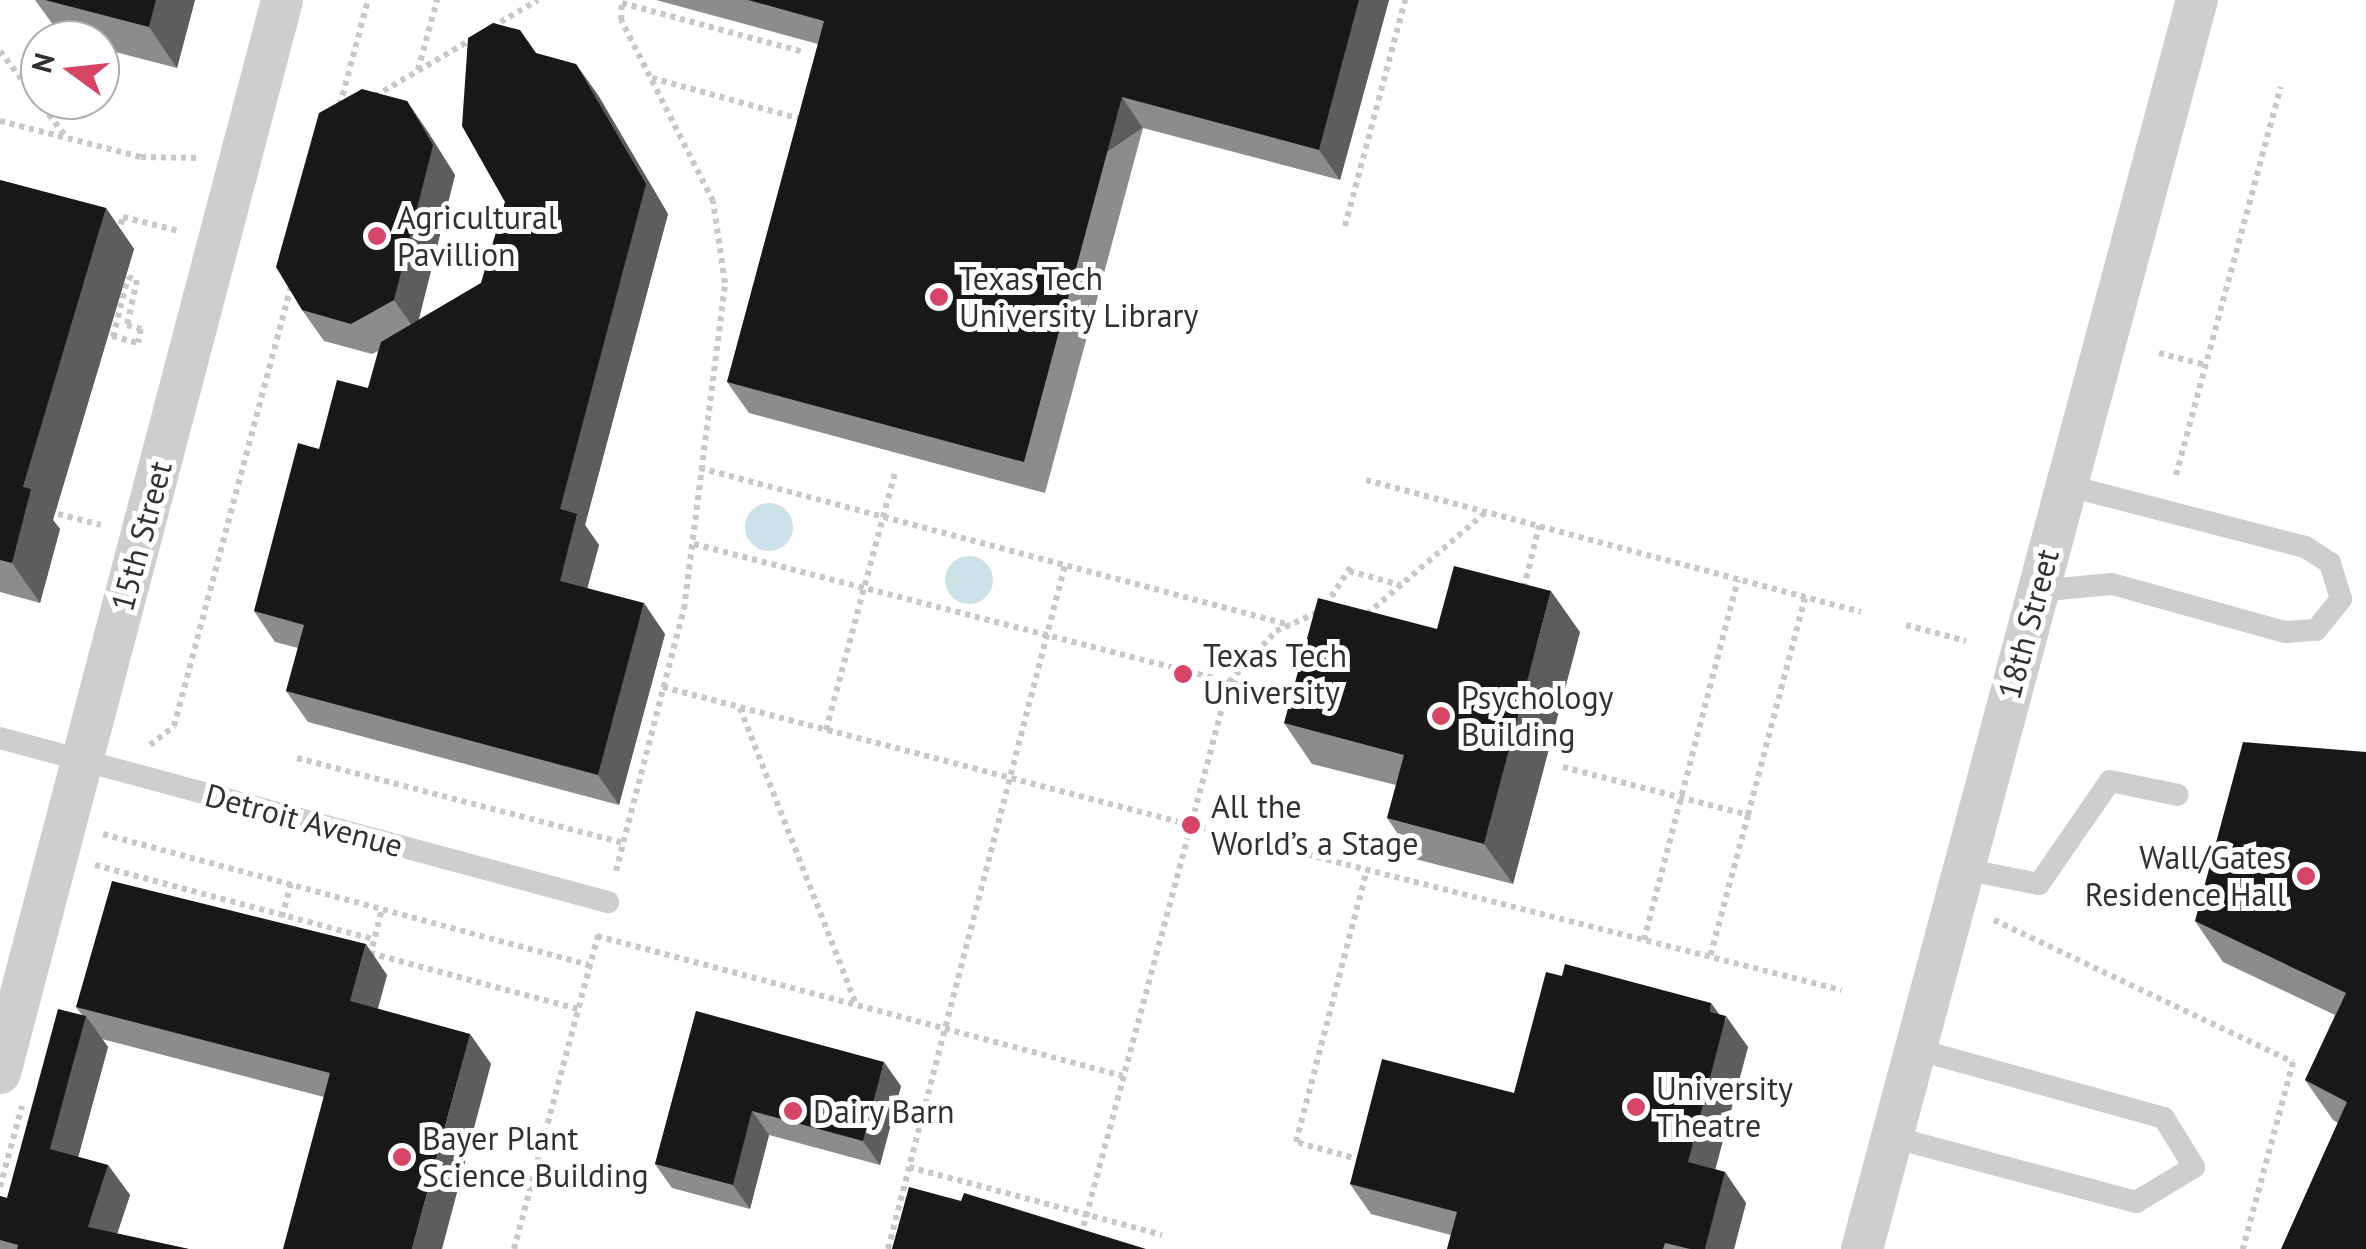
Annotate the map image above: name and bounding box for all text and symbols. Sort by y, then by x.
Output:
north arrow [20,20,120,120]
text: N [22,49,63,76]
place label: Agricultural Pavillion [397,199,557,274]
marker: Agricultural Pavillion [366,225,388,247]
place label: Texas Tech University Library [959,260,1199,335]
marker: Texas Tech University Library [928,286,950,308]
street label: 15th Street [103,457,179,615]
street label: 18th Street [1990,545,2066,703]
place label: Texas Tech University [1203,637,1348,712]
marker: Texas Tech University [1172,663,1194,685]
place label: Psychology Building [1461,679,1613,754]
marker: Psychology Building [1430,705,1452,727]
street label: Detroit Avenue [201,775,407,865]
place label: All the World’s a Stage [1211,788,1419,863]
marker: All the World’s a Stage [1180,814,1202,836]
place label: Wall/Gates Residence Hall [2085,839,2286,914]
marker: Wall/Gates Residence Hall [2295,865,2317,887]
place label: University Theatre [1656,1070,1793,1145]
place label: Dairy Barn [813,1092,956,1130]
marker: University Theatre [1625,1096,1647,1118]
marker: Dairy Barn [782,1100,804,1122]
place label: Bayer Plant Science Building [422,1120,649,1195]
marker: Bayer Plant Science Building [391,1146,413,1168]

